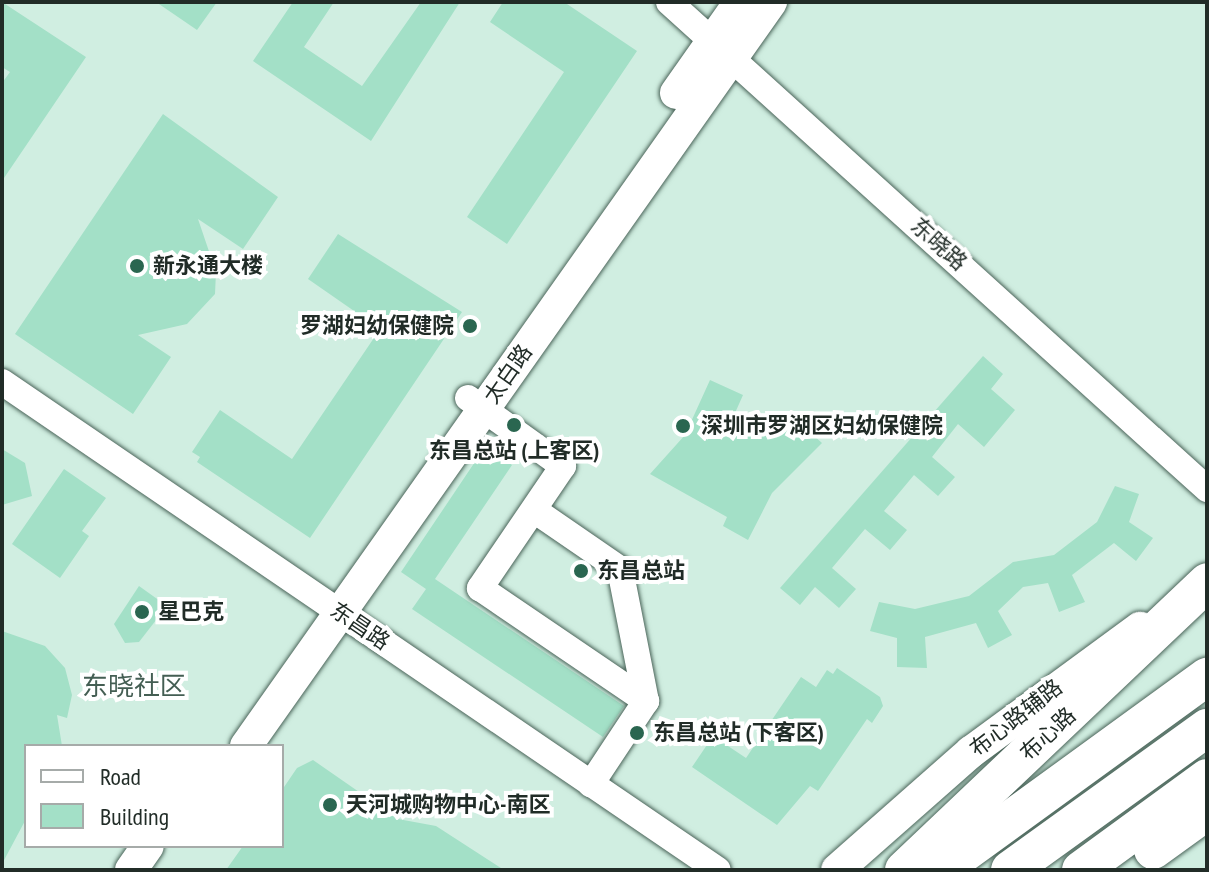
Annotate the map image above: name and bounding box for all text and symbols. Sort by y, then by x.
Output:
street label: 东晓路 [906,212,972,276]
place label: 新永通大楼 [153,253,263,279]
marker: 新永通大楼 [128,257,146,275]
place label: 罗湖妇幼保健院 [300,313,454,339]
marker: 罗湖妇幼保健院 [461,317,479,335]
street label: 太白路 [478,339,538,409]
place label: 深圳市罗湖区妇幼保健院 [701,413,943,439]
marker: 深圳市罗湖区妇幼保健院 [672,415,694,437]
marker: 东昌总站 (上客区) [505,416,523,434]
place label: 东昌总站 (上客区) [429,438,599,464]
place label: 东昌总站 [597,558,685,584]
marker: 东昌总站 [572,562,590,580]
street label: 东昌路 [325,597,395,655]
place label: 星巴克 [158,599,224,625]
marker: 星巴克 [133,603,151,621]
district label: 东晓社区 [82,670,186,702]
street label: 布心路辅路 [965,674,1067,762]
street label: 布心路 [1015,702,1081,766]
place label: 东昌总站 (下客区) [653,720,824,746]
marker: 东昌总站 (下客区) [628,724,646,742]
legend [24,744,284,848]
text: Road [100,761,141,792]
place label: 天河城购物中心-南区 [346,792,551,818]
marker: 天河城购物中心-南区 [321,796,339,814]
text: Building [100,801,169,832]

